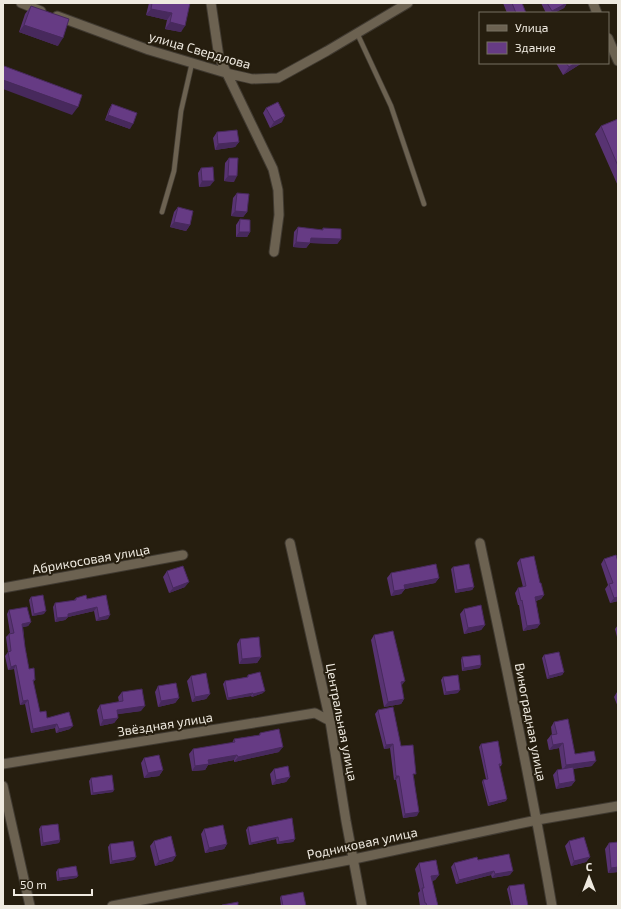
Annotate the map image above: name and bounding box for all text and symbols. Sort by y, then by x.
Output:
legend [479,12,609,64]
text: Улица [515,20,548,34]
street label: улица Свердлова [147,28,253,72]
text: Здание [515,40,556,54]
street label: Абрикосовая улица [31,541,151,577]
street label: Центральная улица [323,662,361,782]
street label: Виноградная улица [512,662,550,782]
street label: Звёздная улица [116,709,214,739]
street label: Родниковая улица [305,823,419,863]
north arrow [569,857,609,897]
text: С [586,860,593,873]
scale bar [14,871,92,897]
text: 50 m [20,877,47,891]

